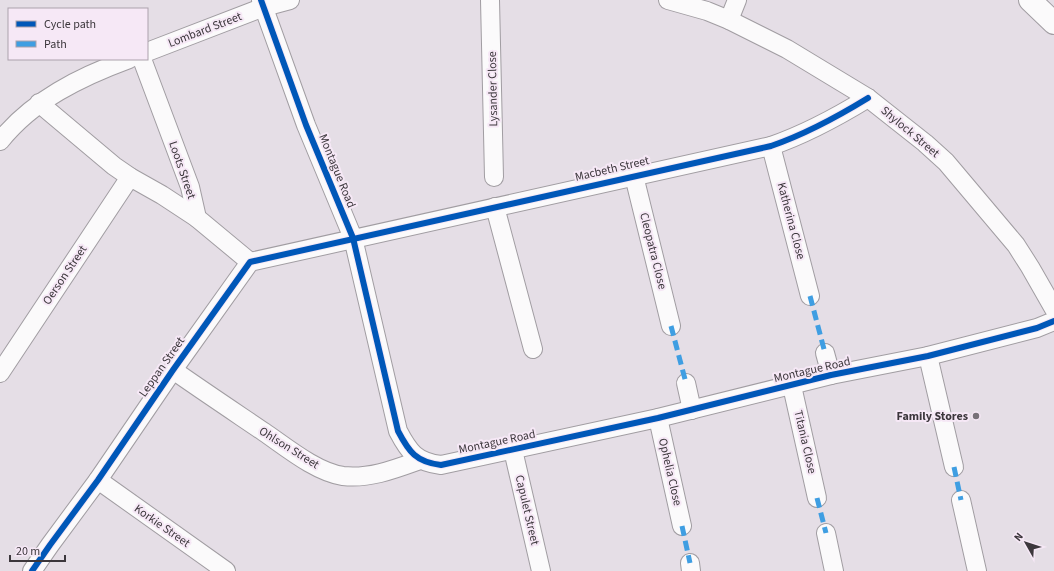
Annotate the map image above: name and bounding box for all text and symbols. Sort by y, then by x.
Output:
legend [8,8,148,60]
street label: Lombard Street [166,8,244,52]
text: Cycle path [44,16,96,33]
text: Path [44,36,67,53]
street label: Lysander Close [484,51,502,127]
street label: Shylock Street [877,102,943,162]
street label: Montague Road [314,132,360,210]
street label: Loots Street [164,139,200,201]
street label: Macbeth Street [573,152,651,186]
street label: Katherina Close [773,181,809,261]
street label: Cleopatra Close [635,211,671,291]
street label: Oerson Street [39,242,91,308]
street label: Leppan Street [135,334,189,400]
street label: Montague Road [772,353,852,387]
place label: Family Stores [897,408,968,425]
street label: Titania Close [789,409,821,475]
marker: Family Stores [971,411,981,421]
street label: Ohlson Street [256,423,322,473]
street label: Montague Road [457,426,537,458]
street label: Ophelia Close [654,436,686,508]
street label: Capulet Street [511,473,543,547]
street label: Korkie Street [131,500,193,552]
north arrow [1006,523,1046,563]
text: N [1010,529,1027,545]
scale bar [10,537,65,563]
text: 20 m [16,543,40,560]

